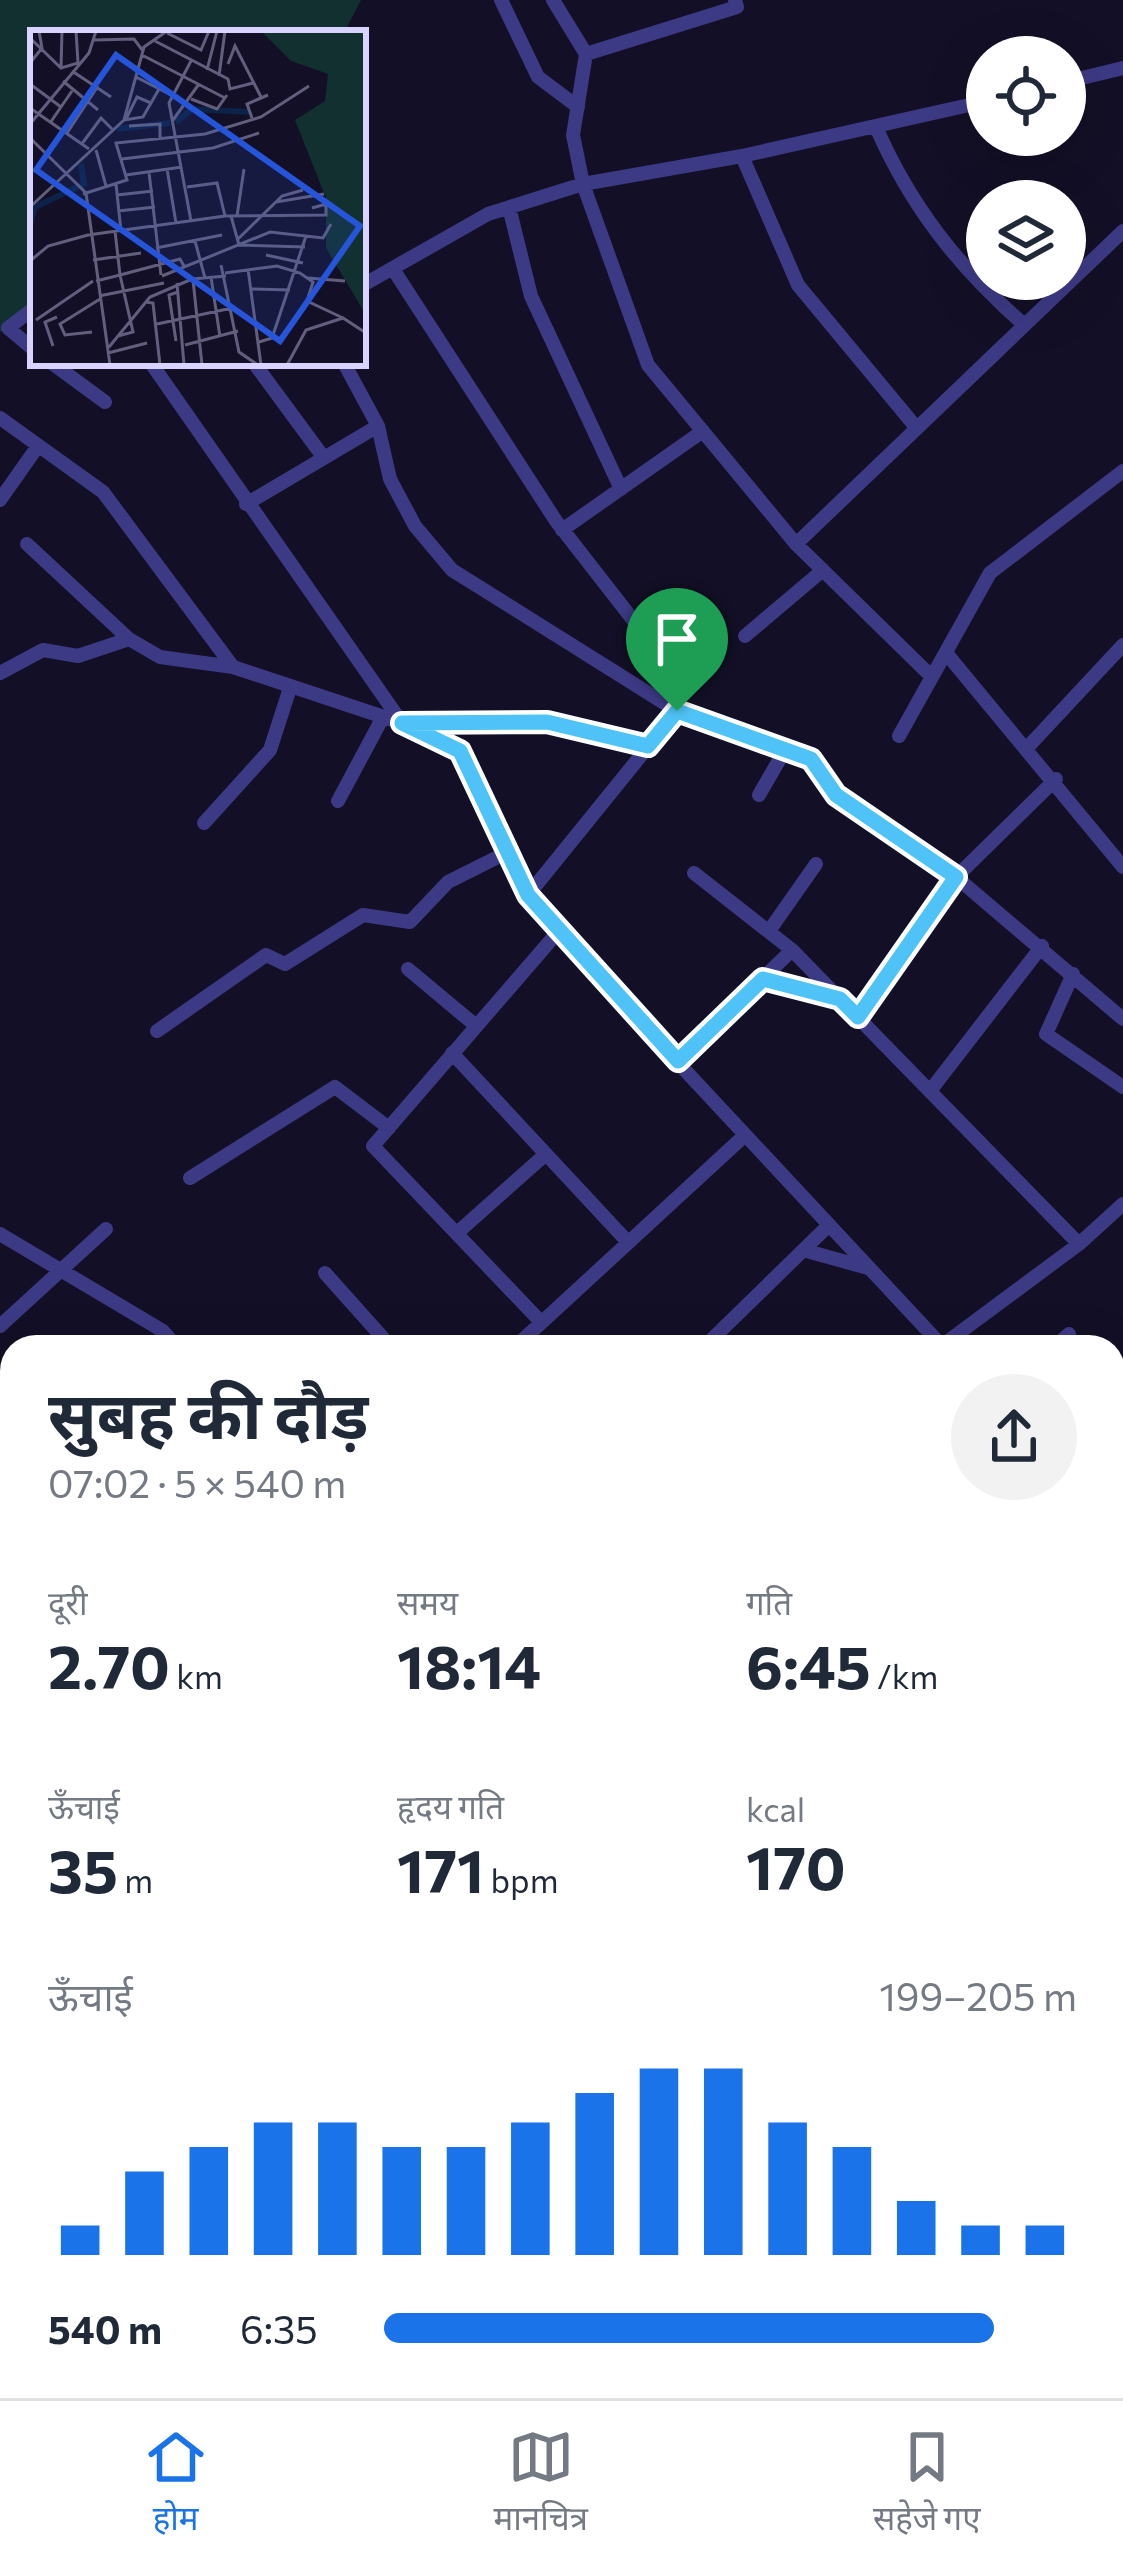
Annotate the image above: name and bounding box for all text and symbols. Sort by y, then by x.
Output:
inset map [30,30,366,366]
map controls [966,36,1086,300]
button: locate [966,36,1086,156]
button: layers [966,180,1086,300]
pin [626,588,728,711]
icon: arrive [644,606,710,672]
text: सुबह की दौड़ [48,1372,368,1453]
button: share [951,1374,1077,1500]
text: 07:02 · 5 × 540 m [48,1458,346,1506]
text: दूरी [48,1581,88,1622]
text: समय [397,1581,458,1622]
text: गति [746,1581,792,1622]
text: 2.70 [48,1628,170,1701]
text: 18:14 [397,1628,541,1701]
text: 6:45 [746,1628,871,1701]
text: km [170,1655,223,1696]
text: /km [871,1655,938,1696]
text: ऊँचाई [48,1785,120,1826]
text: हृदय गति [397,1785,504,1826]
text: kcal [746,1788,805,1829]
text: 170 [746,1829,846,1902]
text: 35 [48,1832,118,1905]
text: 171 [397,1832,484,1905]
text: m [118,1859,153,1900]
text: bpm [484,1859,558,1900]
text: ऊँचाई [48,1971,133,2019]
text: 199–205 m [879,1971,1077,2019]
text: 540 m [48,2304,162,2352]
text: 6:35 [240,2304,318,2352]
tab: होम [143,2424,209,2543]
tab: मानचित्र [494,2424,588,2543]
tab: सहेजे गए [873,2424,980,2543]

